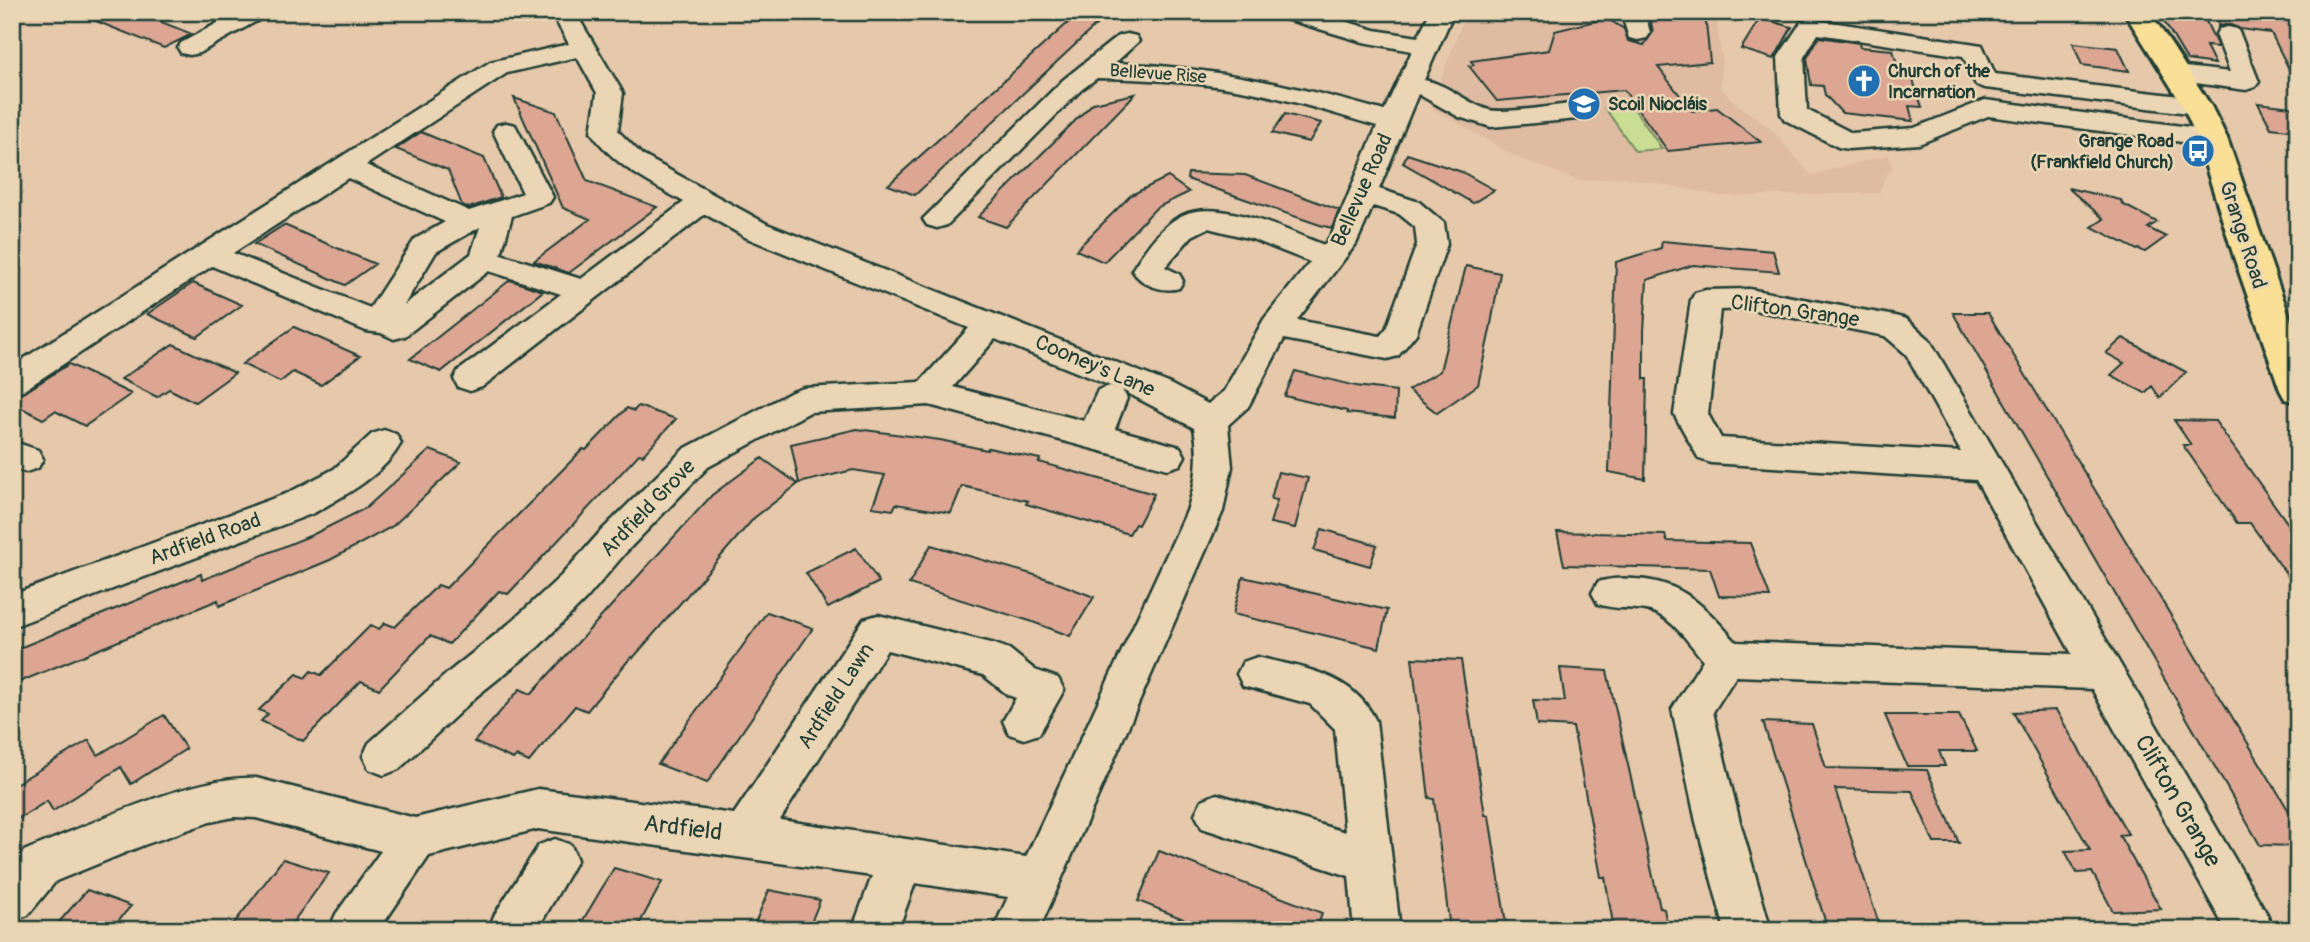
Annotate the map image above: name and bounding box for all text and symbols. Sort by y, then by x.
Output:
street label: Bellevue Rise [1109,59,1207,89]
place label: Church of the Incarnation [1888,60,1991,104]
church icon: Church of the Incarnation [1845,62,1883,100]
school or university icon: Scoil Niocláis [1565,85,1603,123]
place label: Scoil Niocláis [1608,93,1708,116]
street label: Bellevue Road [1325,129,1399,251]
place label: Grange Road (Frankfield Church) [2030,130,2174,174]
bus stop icon: Grange Road (Frankfield Church) [2179,132,2217,170]
street label: Grange Road [2213,178,2273,292]
street label: Clifton Grange [1729,289,1862,333]
street label: Cooney's Lane [1031,329,1160,404]
street label: Ardfield Grove [595,453,702,563]
street label: Ardfield Road [145,506,265,572]
street label: Ardfield Lawn [792,638,880,754]
street label: Clifton Grange [2128,730,2228,873]
street label: Ardfield [642,809,724,847]

